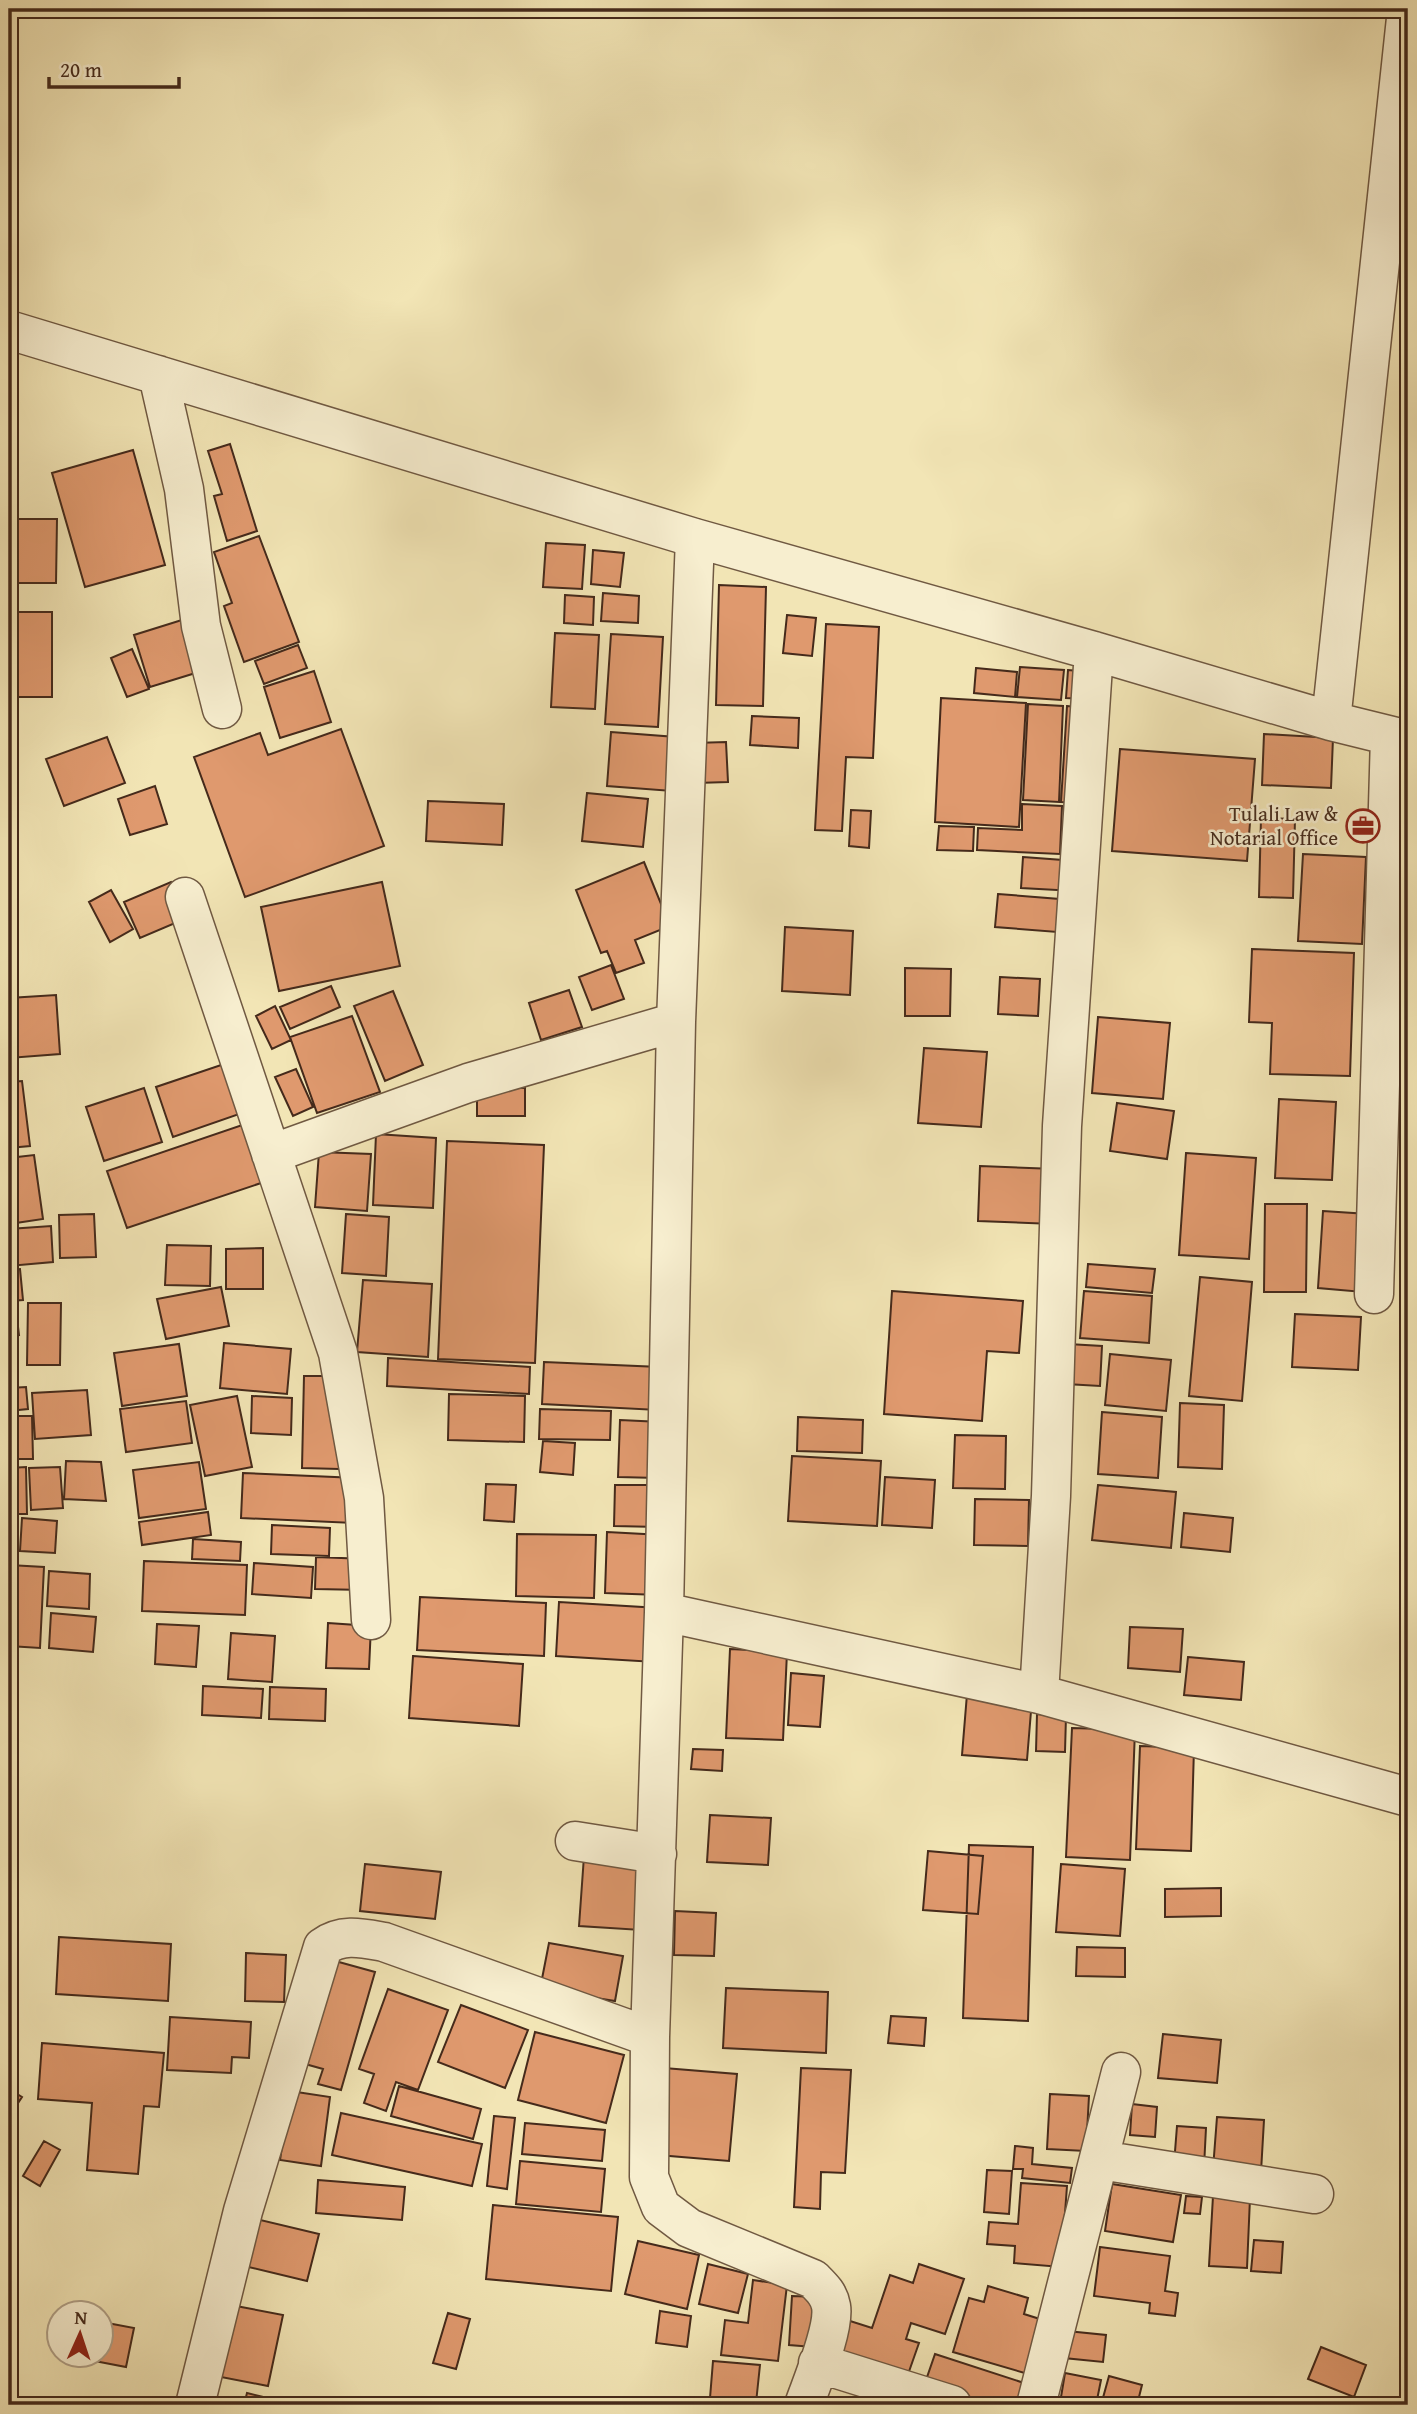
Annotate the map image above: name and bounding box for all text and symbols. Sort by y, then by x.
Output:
scale bar [49,46,178,90]
text: 20 m [60,54,102,85]
place label: Tulali Law & Notarial Office [1210,798,1339,853]
office icon: Tulali Law & Notarial Office [1344,807,1382,845]
north arrow [46,2298,116,2368]
text: N [74,2303,88,2331]

